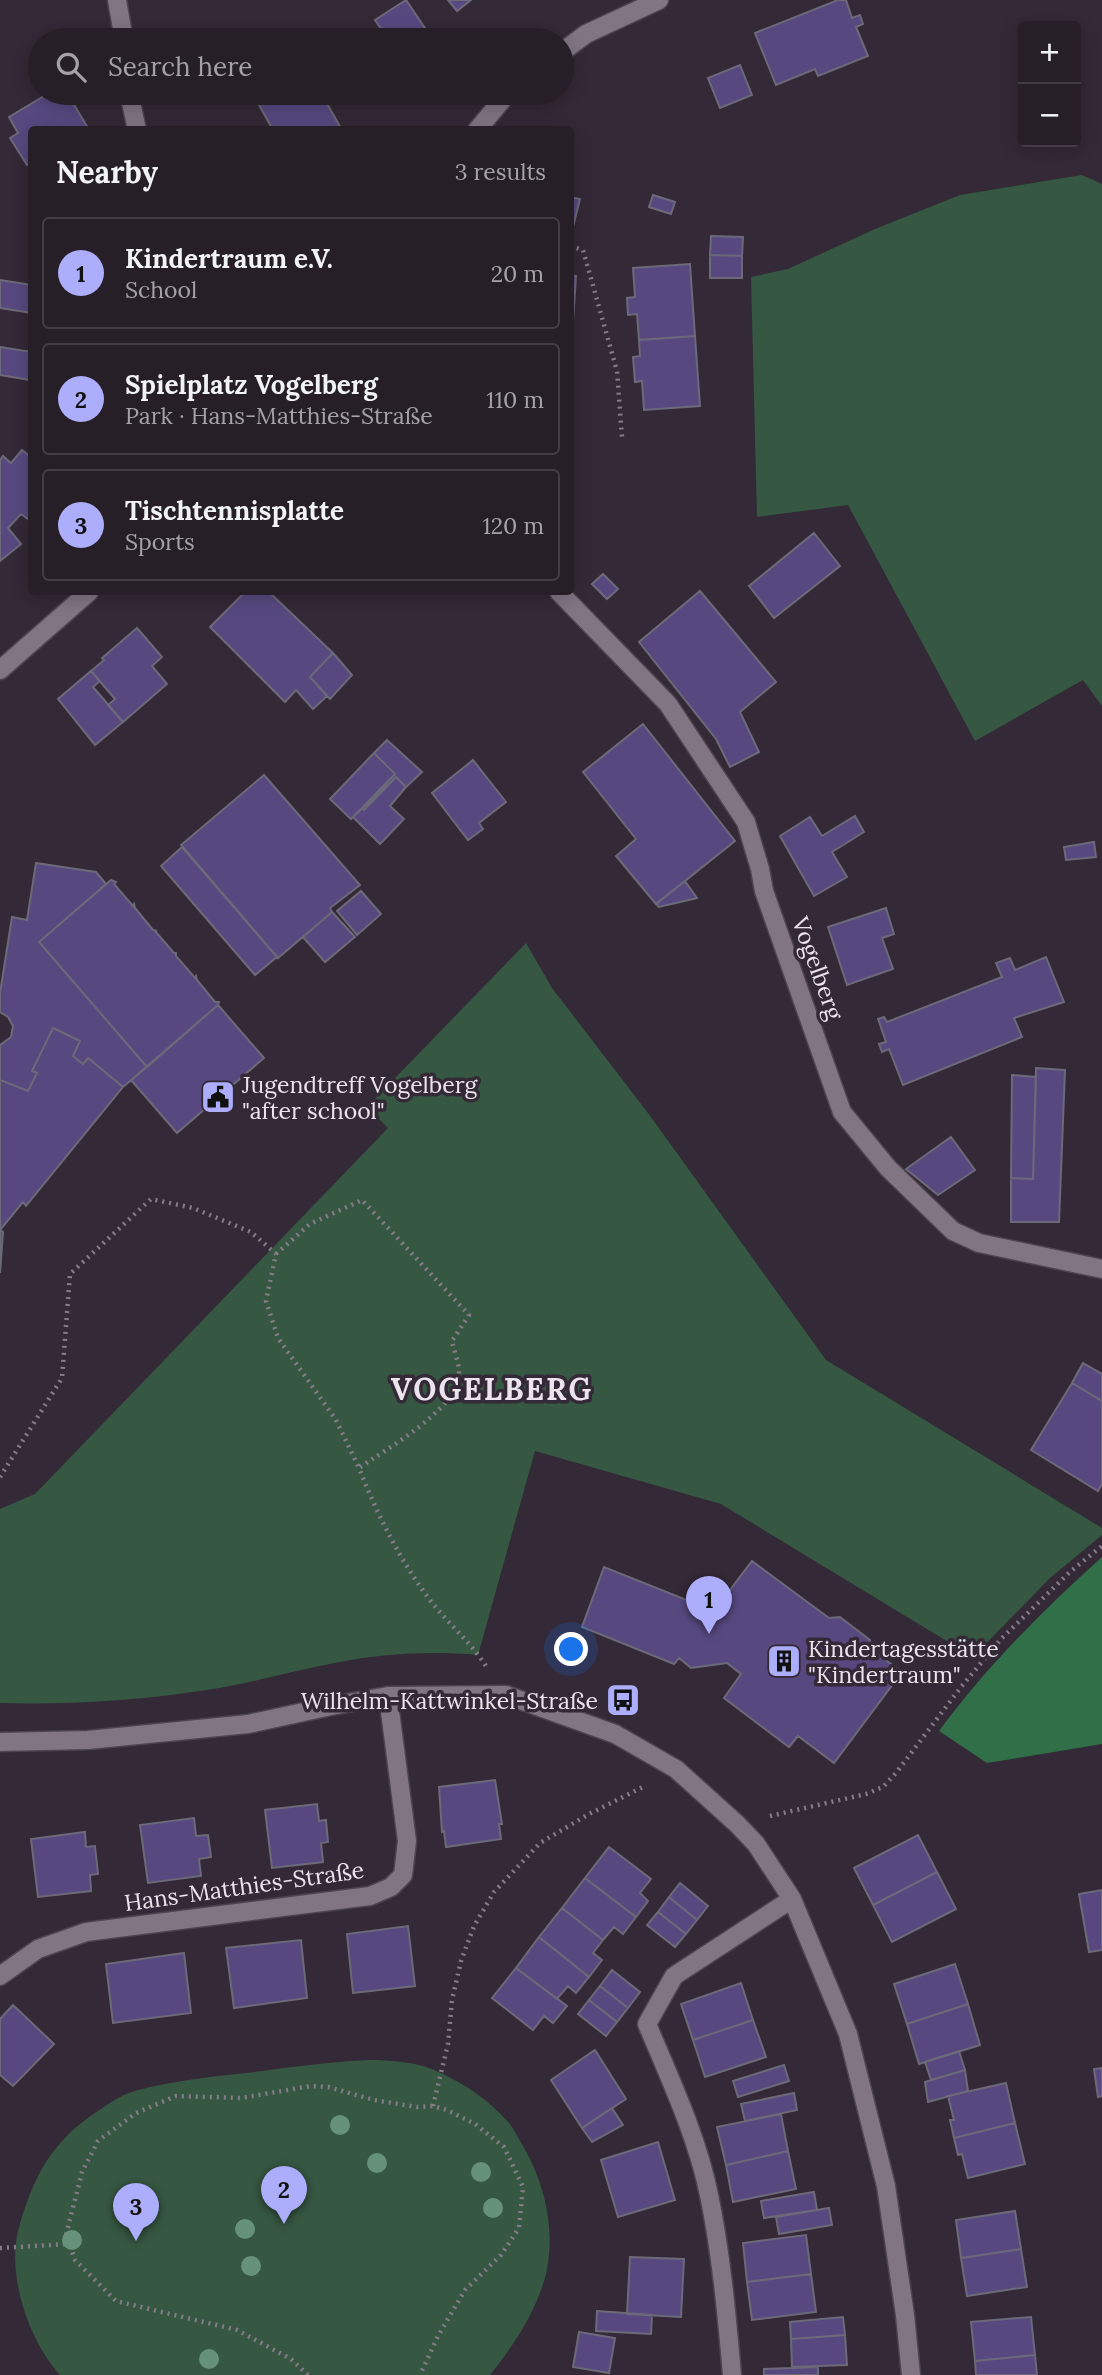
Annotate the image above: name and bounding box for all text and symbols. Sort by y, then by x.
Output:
map controls [1018,21,1081,147]
button: + [1018,21,1081,84]
search box [28,28,574,105]
icon: search [52,48,90,86]
text: Search here [108,50,252,83]
button: − [1018,84,1081,147]
text: Nearby [56,153,158,191]
text: 3 results [455,157,546,186]
text: Kindertraum e.V. [125,242,333,275]
text: 1 [76,259,86,288]
text: 20 m [491,259,544,288]
text: School [125,275,197,304]
text: Spielplatz Vogelberg [125,368,378,401]
text: 2 [75,385,87,414]
text: 110 m [486,385,544,414]
text: Park · Hans-Matthies-Straße [125,401,433,430]
text: Tischtennisplatte [125,494,344,527]
text: 3 [75,511,87,540]
text: 120 m [482,511,544,540]
text: Sports [125,527,195,556]
street label: Vogelberg [786,912,850,1025]
place label: Jugendtreff Vogelberg "after school" [241,1070,479,1125]
public building icon: Jugendtreff Vogelberg "after school" [199,1078,237,1116]
district label: VOGELBERG [391,1370,593,1408]
pin: 1 [686,1576,732,1634]
your location [554,1632,588,1666]
place label: Kindertagesstätte "Kindertraum" [808,1634,999,1689]
building icon: Kindertagesstätte "Kindertraum" [765,1642,803,1680]
bus stop icon: Wilhelm-Kattwinkel-Straße [604,1681,642,1719]
place label: Wilhelm-Kattwinkel-Straße [301,1686,598,1715]
street label: Hans-Matthies-Straße [122,1855,366,1917]
pin: 2 [261,2166,307,2224]
pin: 3 [113,2183,159,2241]

